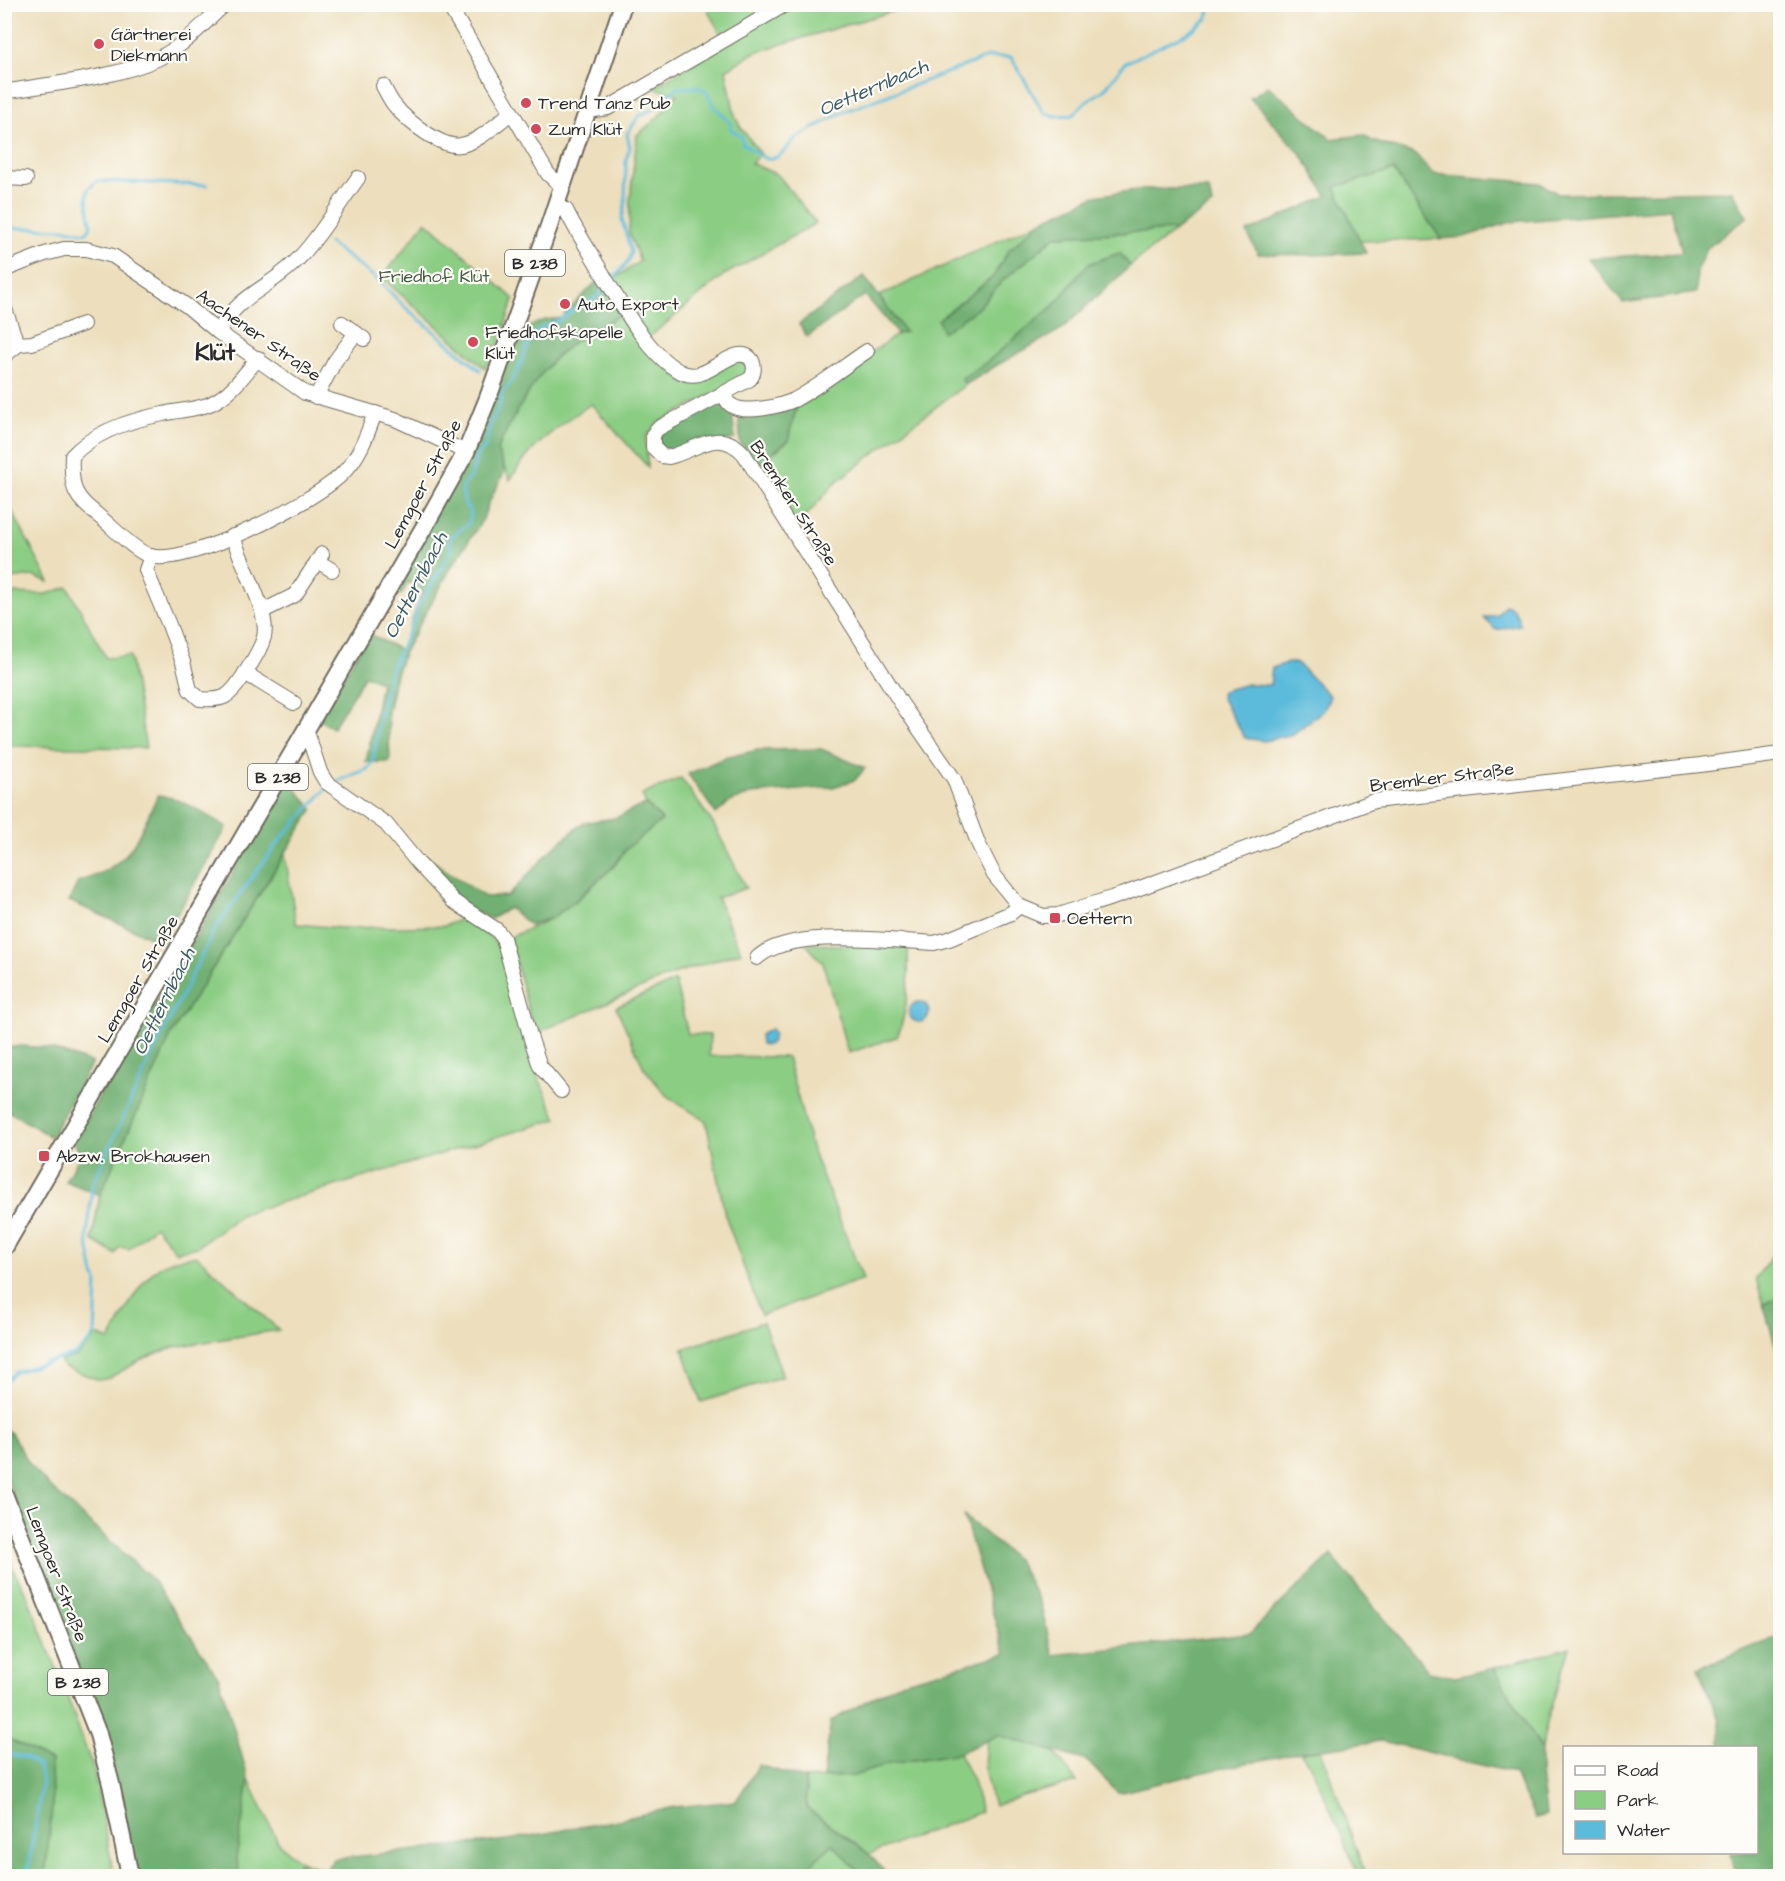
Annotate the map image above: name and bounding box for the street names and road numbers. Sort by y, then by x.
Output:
road number: B 238 [505,250,565,276]
street label: Aachener Straße [191,283,326,388]
street label: Lemgoer Straße [379,415,469,554]
street label: Bremker Straße [744,436,844,571]
street label: Bremker Straße [1369,756,1516,799]
road number: B 238 [248,764,308,790]
street label: Lemgoer Straße [92,911,186,1048]
street label: Lemgoer Straße [18,1503,94,1646]
road number: B 238 [48,1669,108,1695]

